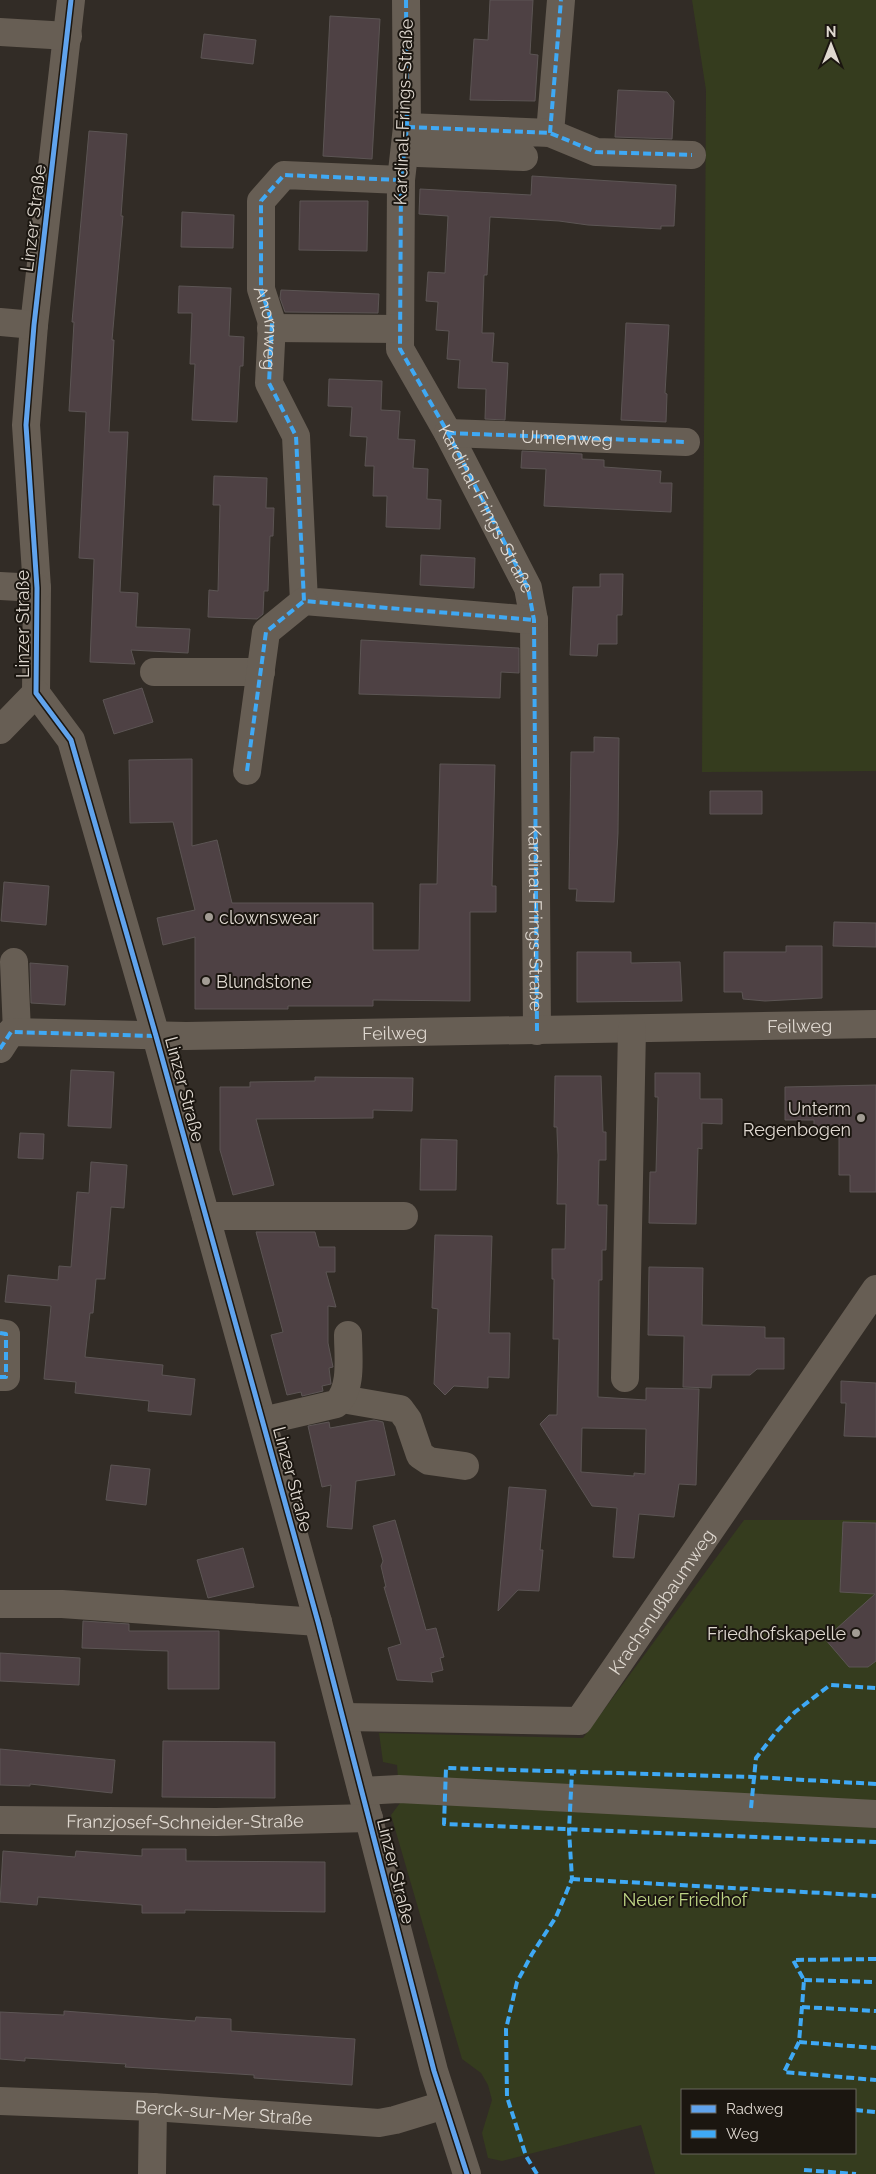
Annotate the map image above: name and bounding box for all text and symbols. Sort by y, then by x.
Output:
street label: Kardinal-Frings-Straße [389,18,417,206]
north arrow [806,20,856,70]
text: N [826,24,836,40]
street label: Linzer Straße [16,163,50,273]
street label: Ahornweg [250,283,283,371]
street label: Kardinal-Frings-Straße [435,420,539,597]
street label: Ulmenweg [521,425,613,450]
street label: Linzer Straße [12,570,33,678]
street label: Kardinal-Frings-Straße [525,825,547,1012]
place label: clownswear [219,907,319,928]
marker: clownswear [203,911,215,923]
place label: Blundstone [216,971,312,992]
marker: Blundstone [200,975,212,987]
street label: Feilweg [767,1014,832,1036]
street label: Feilweg [362,1021,427,1043]
street label: Linzer Straße [161,1034,209,1144]
place label: Unterm Regenbogen [743,1098,851,1140]
marker: Unterm Regenbogen [855,1112,867,1124]
street label: Linzer Straße [269,1424,317,1534]
street label: Krachsnußbaumweg [604,1525,718,1678]
place label: Friedhofskapelle [707,1623,846,1644]
marker: Friedhofskapelle [850,1627,862,1639]
street label: Franzjosef-Schneider-Straße [66,1809,304,1833]
street label: Linzer Straße [373,1816,419,1926]
park label: Neuer Friedhof [623,1889,749,1910]
legend [681,2089,856,2154]
street label: Berck-sur-Mer Straße [135,2096,313,2129]
text: Radweg [726,2100,783,2118]
text: Weg [726,2125,759,2143]

